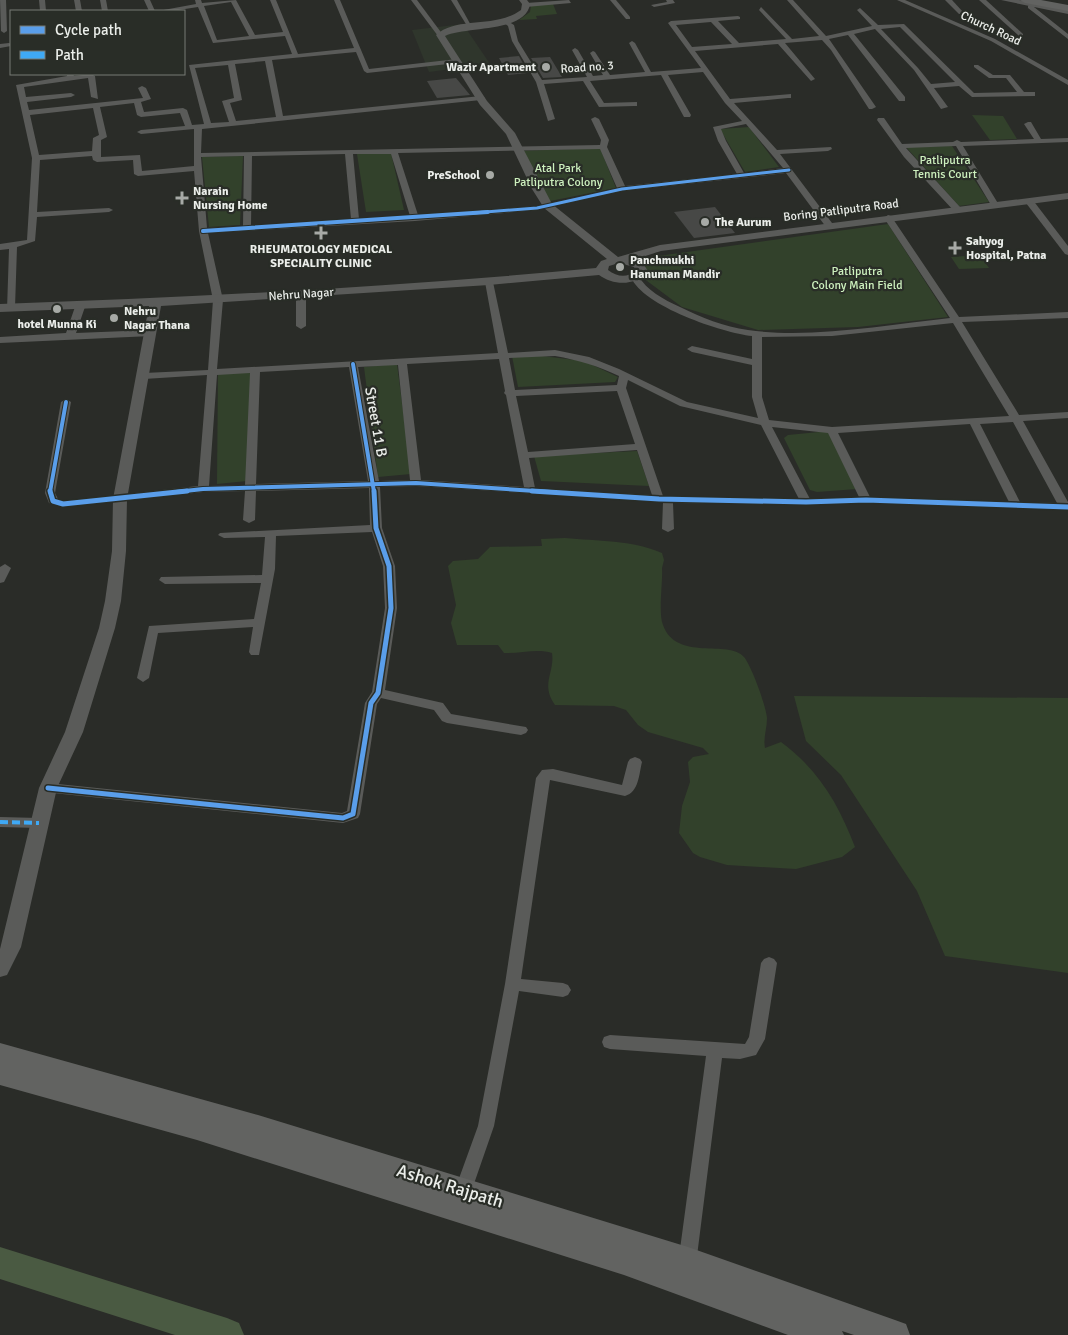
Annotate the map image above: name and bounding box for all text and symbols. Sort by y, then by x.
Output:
street label: Church Road [958,8,1023,49]
legend [10,10,185,75]
text: Cycle path [55,21,122,39]
text: Path [55,46,84,64]
street label: Road no. 3 [560,58,614,77]
place label: Wazir Apartment [446,60,536,75]
marker: Wazir Apartment [540,61,552,73]
park label: Patliputra Tennis Court [913,153,977,182]
park label: Atal Park Patliputra Colony [514,161,603,190]
place label: PreSchool [427,168,480,183]
marker: PreSchool [484,169,496,181]
place label: Narain Nursing Home [193,184,267,213]
marker: Narain Nursing Home [175,191,189,205]
street label: Boring Patliputra Road [782,196,900,225]
place label: The Aurum [715,215,772,230]
marker: The Aurum [699,216,711,228]
marker: RHEUMATOLOGY MEDICAL SPECIALITY CLINIC [314,226,328,240]
place label: Sahyog Hospital, Patna [966,234,1046,263]
marker: Sahyog Hospital, Patna [948,241,962,255]
place label: RHEUMATOLOGY MEDICAL SPECIALITY CLINIC [250,242,393,271]
place label: Panchmukhi Hanuman Mandir [630,253,720,282]
marker: Panchmukhi Hanuman Mandir [614,261,626,273]
park label: Patliputra Colony Main Field [811,264,903,293]
street label: Nehru Nagar [268,285,335,304]
marker: hotel Munna Ki [51,303,63,315]
place label: Nehru Nagar Thana [124,304,190,333]
marker: Nehru Nagar Thana [108,312,120,324]
place label: hotel Munna Ki [17,317,97,332]
street label: Street 11 B [361,385,391,459]
street label: Ashok Rajpath [394,1159,506,1213]

